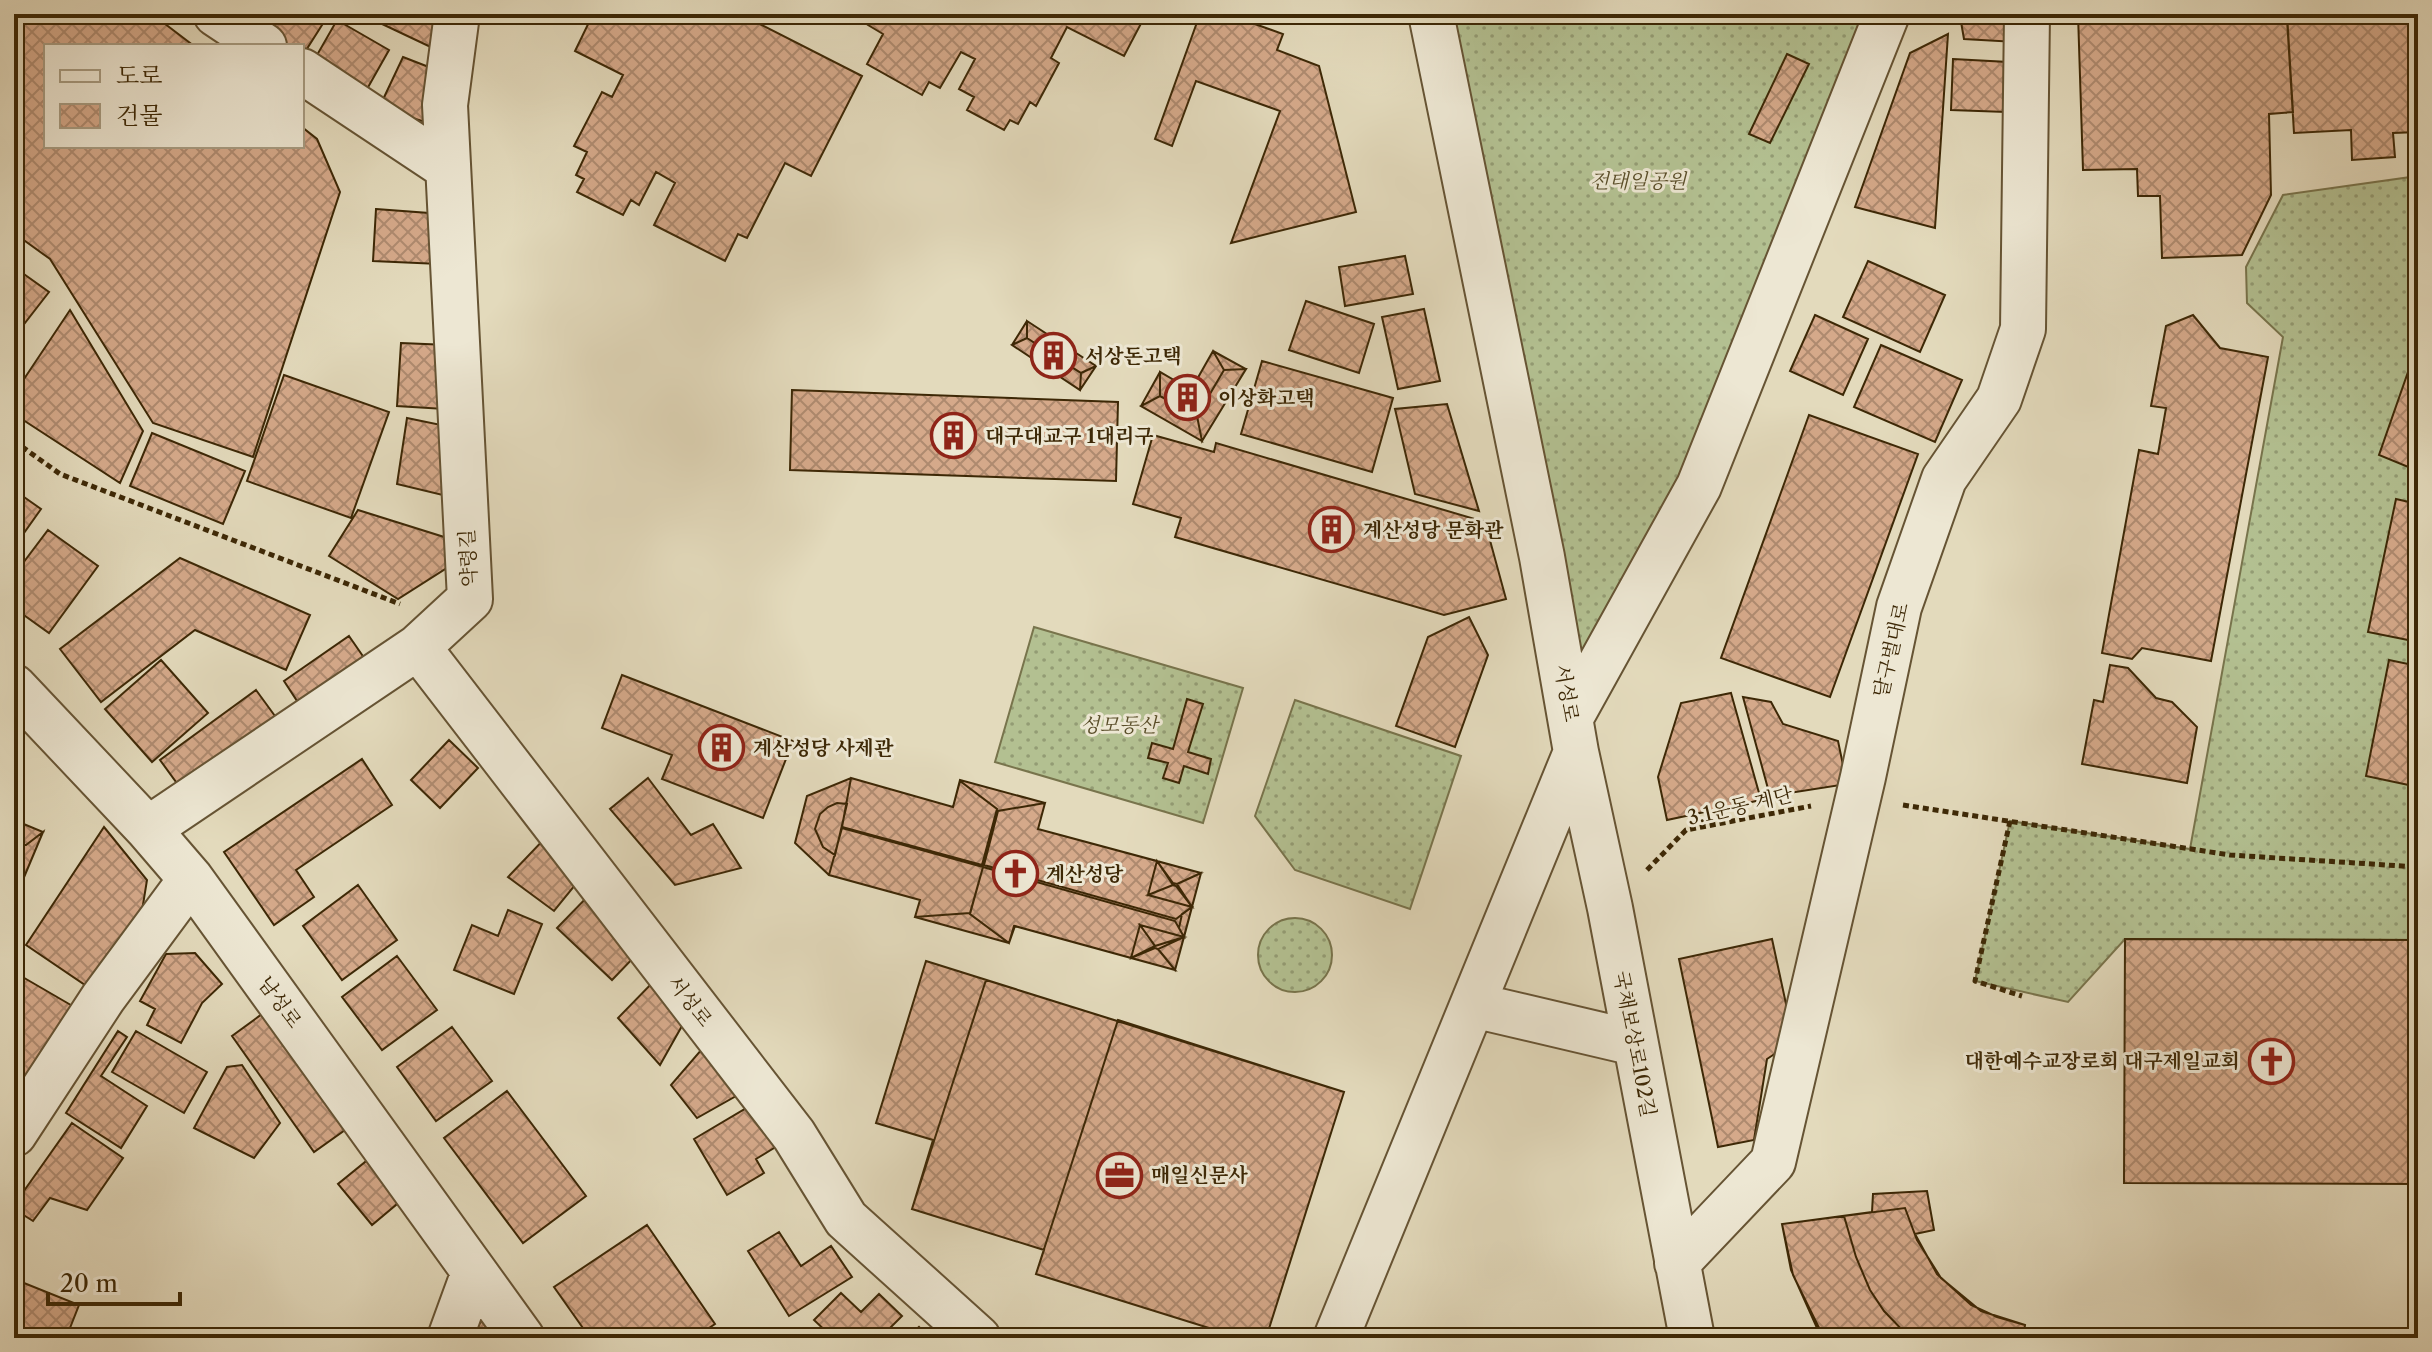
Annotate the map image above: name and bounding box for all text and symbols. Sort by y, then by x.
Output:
legend [44,44,304,148]
text: 도로 [116,61,162,90]
text: 건물 [116,101,162,130]
park label: 전태일공원 [1590,169,1688,193]
building icon: 서상돈고택 [1030,332,1078,380]
place label: 서상돈고택 [1085,344,1182,368]
building icon: 이상화고택 [1163,374,1211,422]
place label: 이상화고택 [1218,386,1315,410]
building icon: 대구대교구 1대리구 [930,412,978,460]
place label: 대구대교구 1대리구 [985,424,1154,448]
building icon: 계산성당 문화관 [1308,506,1356,554]
place label: 계산성당 문화관 [1363,518,1504,542]
street label: 약령길 [454,528,482,588]
street label: 달구벌대로 [1868,600,1914,700]
street label: 서성로 [1550,662,1584,724]
park label: 성모동산 [1080,713,1160,737]
building icon: 계산성당 사제관 [698,724,746,772]
place label: 계산성당 사제관 [753,736,894,760]
street label: 3.1운동 계단 [1685,782,1796,830]
church icon: 계산성당 [991,850,1039,898]
place label: 계산성당 [1046,862,1124,886]
street label: 국채보상로102길 [1609,969,1661,1119]
street label: 남성로 [253,971,307,1033]
street label: 서성로 [663,971,717,1031]
church icon: 대한예수교장로회 대구제일교회 [2247,1037,2295,1085]
place label: 대한예수교장로회 대구제일교회 [1965,1049,2240,1073]
office icon: 매일신문사 [1096,1151,1144,1199]
place label: 매일신문사 [1151,1163,1248,1187]
scale bar [48,1256,180,1306]
text: 20 m [60,1269,118,1298]

